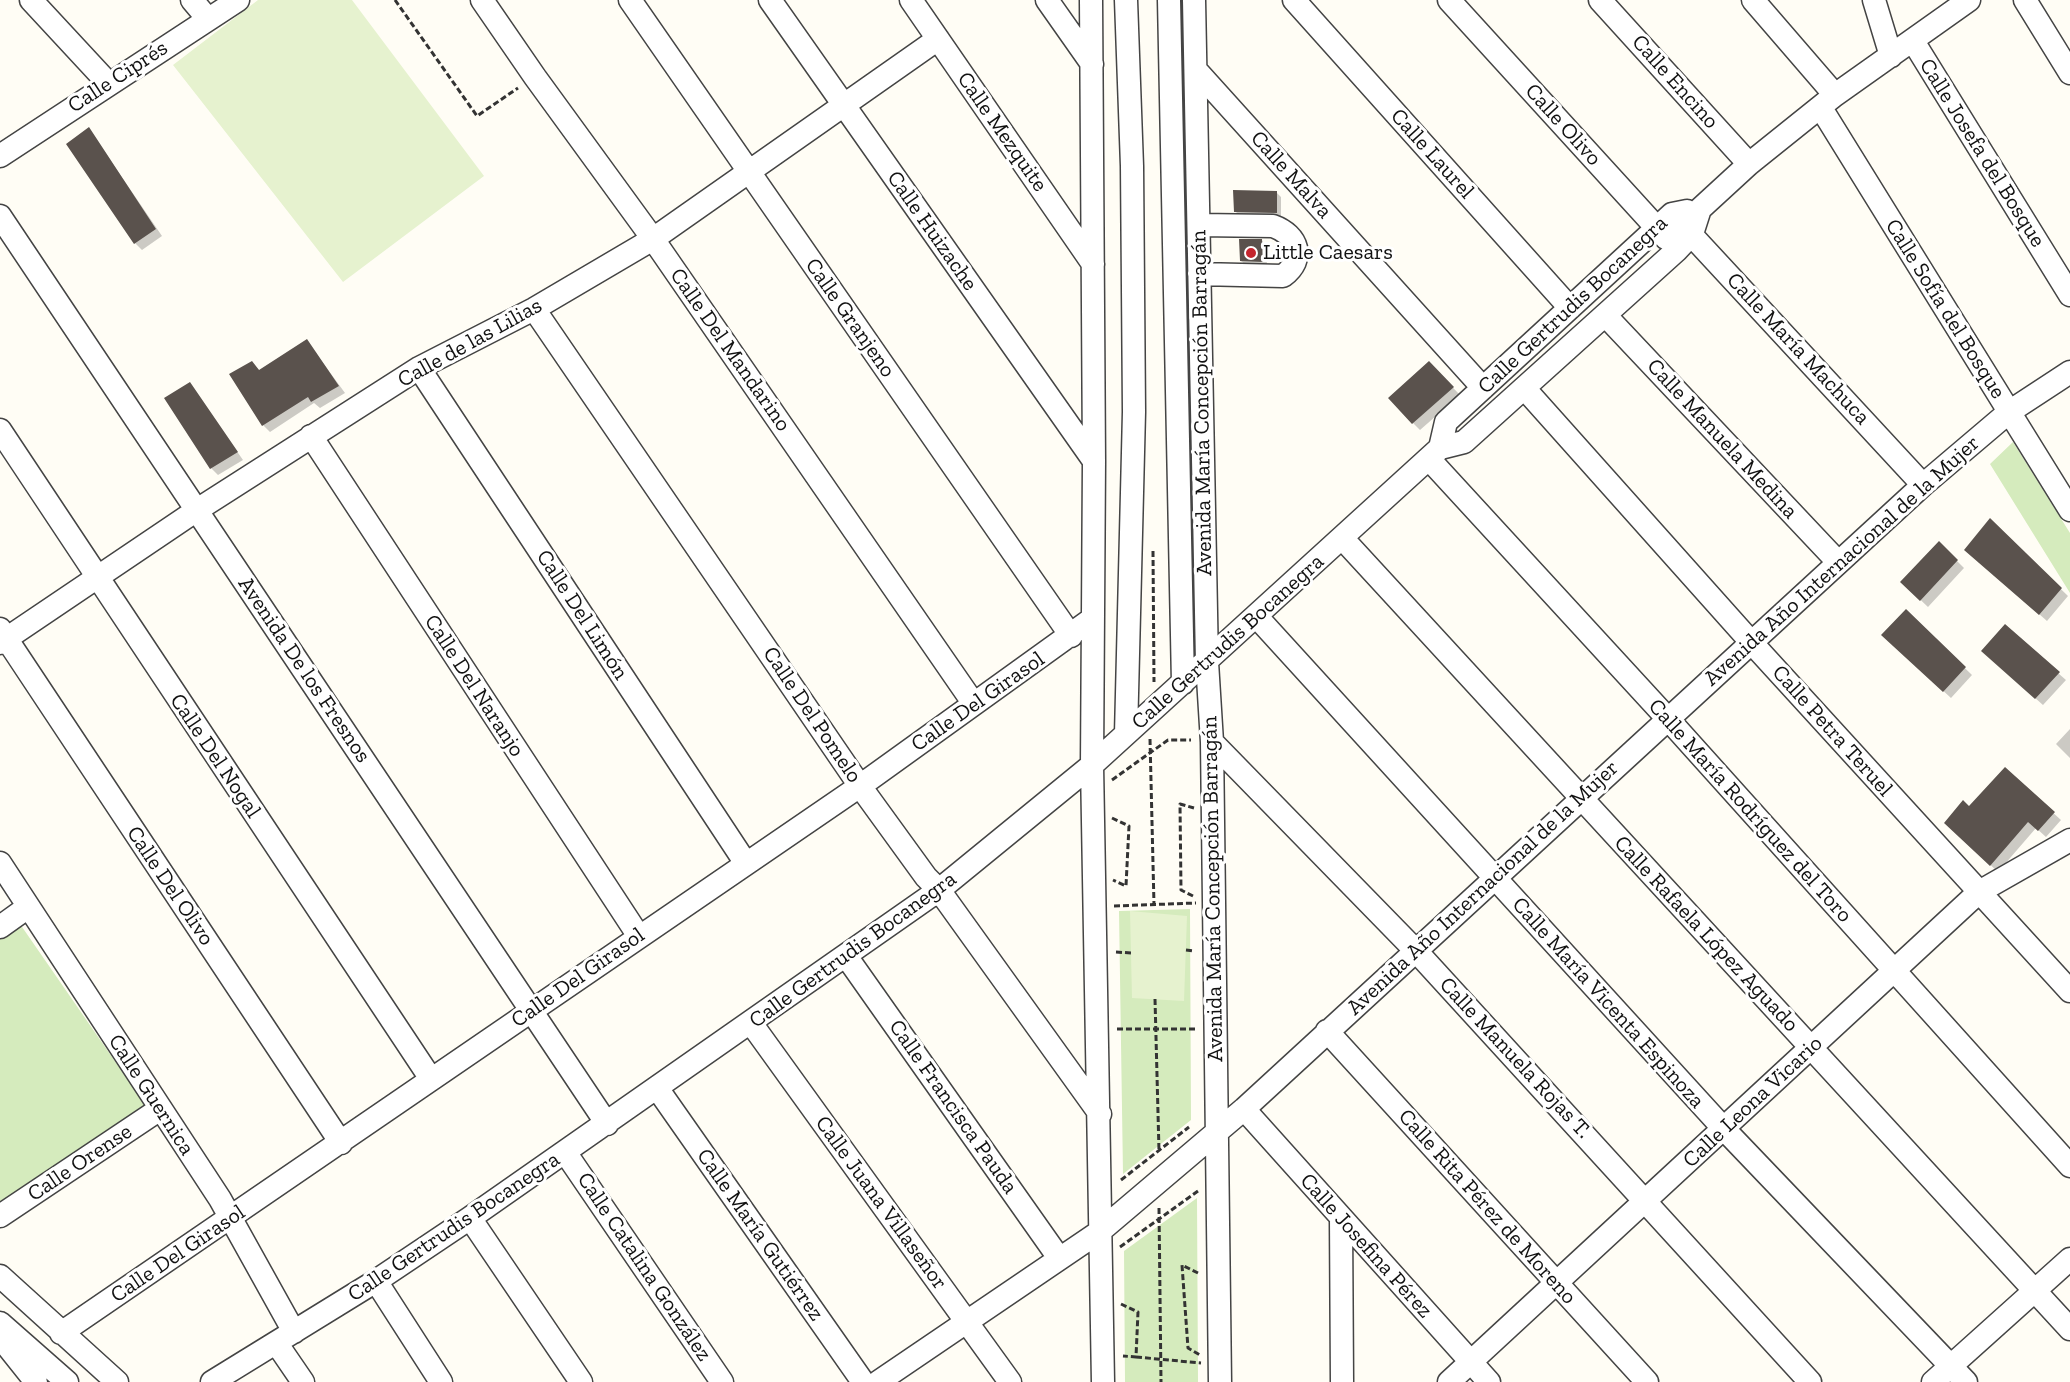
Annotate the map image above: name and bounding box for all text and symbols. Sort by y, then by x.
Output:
street label: Calle Encino [1626,29,1724,135]
street label: Calle Ciprés [63,35,173,119]
street label: Calle Josefa del Bosque [1913,54,2051,252]
street label: Calle Mezquite [951,67,1053,197]
street label: Calle Olivo [1519,78,1607,172]
street label: Calle Laurel [1385,103,1479,205]
street label: Calle Malva [1245,126,1337,224]
street label: Calle Huizache [881,166,983,296]
street label: Calle Gertrudis Bocanegra [1473,210,1673,400]
street label: Calle Sofía del Bosque [1879,214,2011,404]
street label: Avenida María Concepción Barragán [1186,230,1218,576]
place label: Little Caesars [1263,240,1393,266]
marker: Little Caesars [1244,246,1258,260]
street label: Calle Granjeno [799,253,901,383]
street label: Calle Del Mandarino [664,263,796,437]
street label: Calle María Machuca [1721,268,1875,430]
street label: Calle de las Lilias [393,292,547,394]
street label: Calle Manuela Medina [1641,354,1803,524]
street label: Avenida Año Internacional de la Mujer [1699,430,1985,692]
street label: Calle Del Limón [530,545,634,685]
street label: Calle Gertrudis Bocanegra [1126,549,1330,735]
street label: Avenida De los Fresnos [232,572,376,768]
street label: Calle Del Naranjo [418,610,530,762]
street label: Calle Del Pomelo [757,642,867,788]
street label: Calle Del Girasol [906,646,1050,758]
street label: Calle Petra Teruel [1766,660,1898,802]
street label: Calle Del Nogal [164,689,266,823]
street label: Calle María Rodríguez del Toro [1642,694,1858,928]
street label: Avenida María Concepción Barragán [1197,716,1229,1062]
street label: Avenida Año Internacional de la Mujer [1342,755,1624,1021]
street label: Calle Del Olivo [120,821,220,951]
street label: Calle Rafaela López Aguado [1608,830,1804,1038]
street label: Calle Gertrudis Bocanegra [744,866,962,1034]
street label: Calle María Vicenta Espinoza [1506,892,1710,1114]
street label: Calle Del Girasol [506,922,650,1034]
street label: Calle Manuela Rojas T. [1433,972,1597,1144]
street label: Calle Francisca Pauda [883,1015,1023,1199]
street label: Calle Guernica [102,1030,200,1160]
street label: Calle Leona Vicario [1678,1031,1828,1173]
street label: Calle Rita Pérez de Moreno [1392,1104,1582,1310]
street label: Calle Juana Villaseñor [809,1111,953,1295]
street label: Calle Orense [23,1118,137,1208]
street label: Calle María Gutiérrez [691,1144,829,1326]
street label: Calle Gertrudis Bocanegra [343,1146,565,1308]
street label: Calle Catalina González [571,1168,717,1366]
street label: Calle Josefina Pérez [1294,1168,1438,1324]
street label: Calle Del Girasol [106,1199,250,1309]

